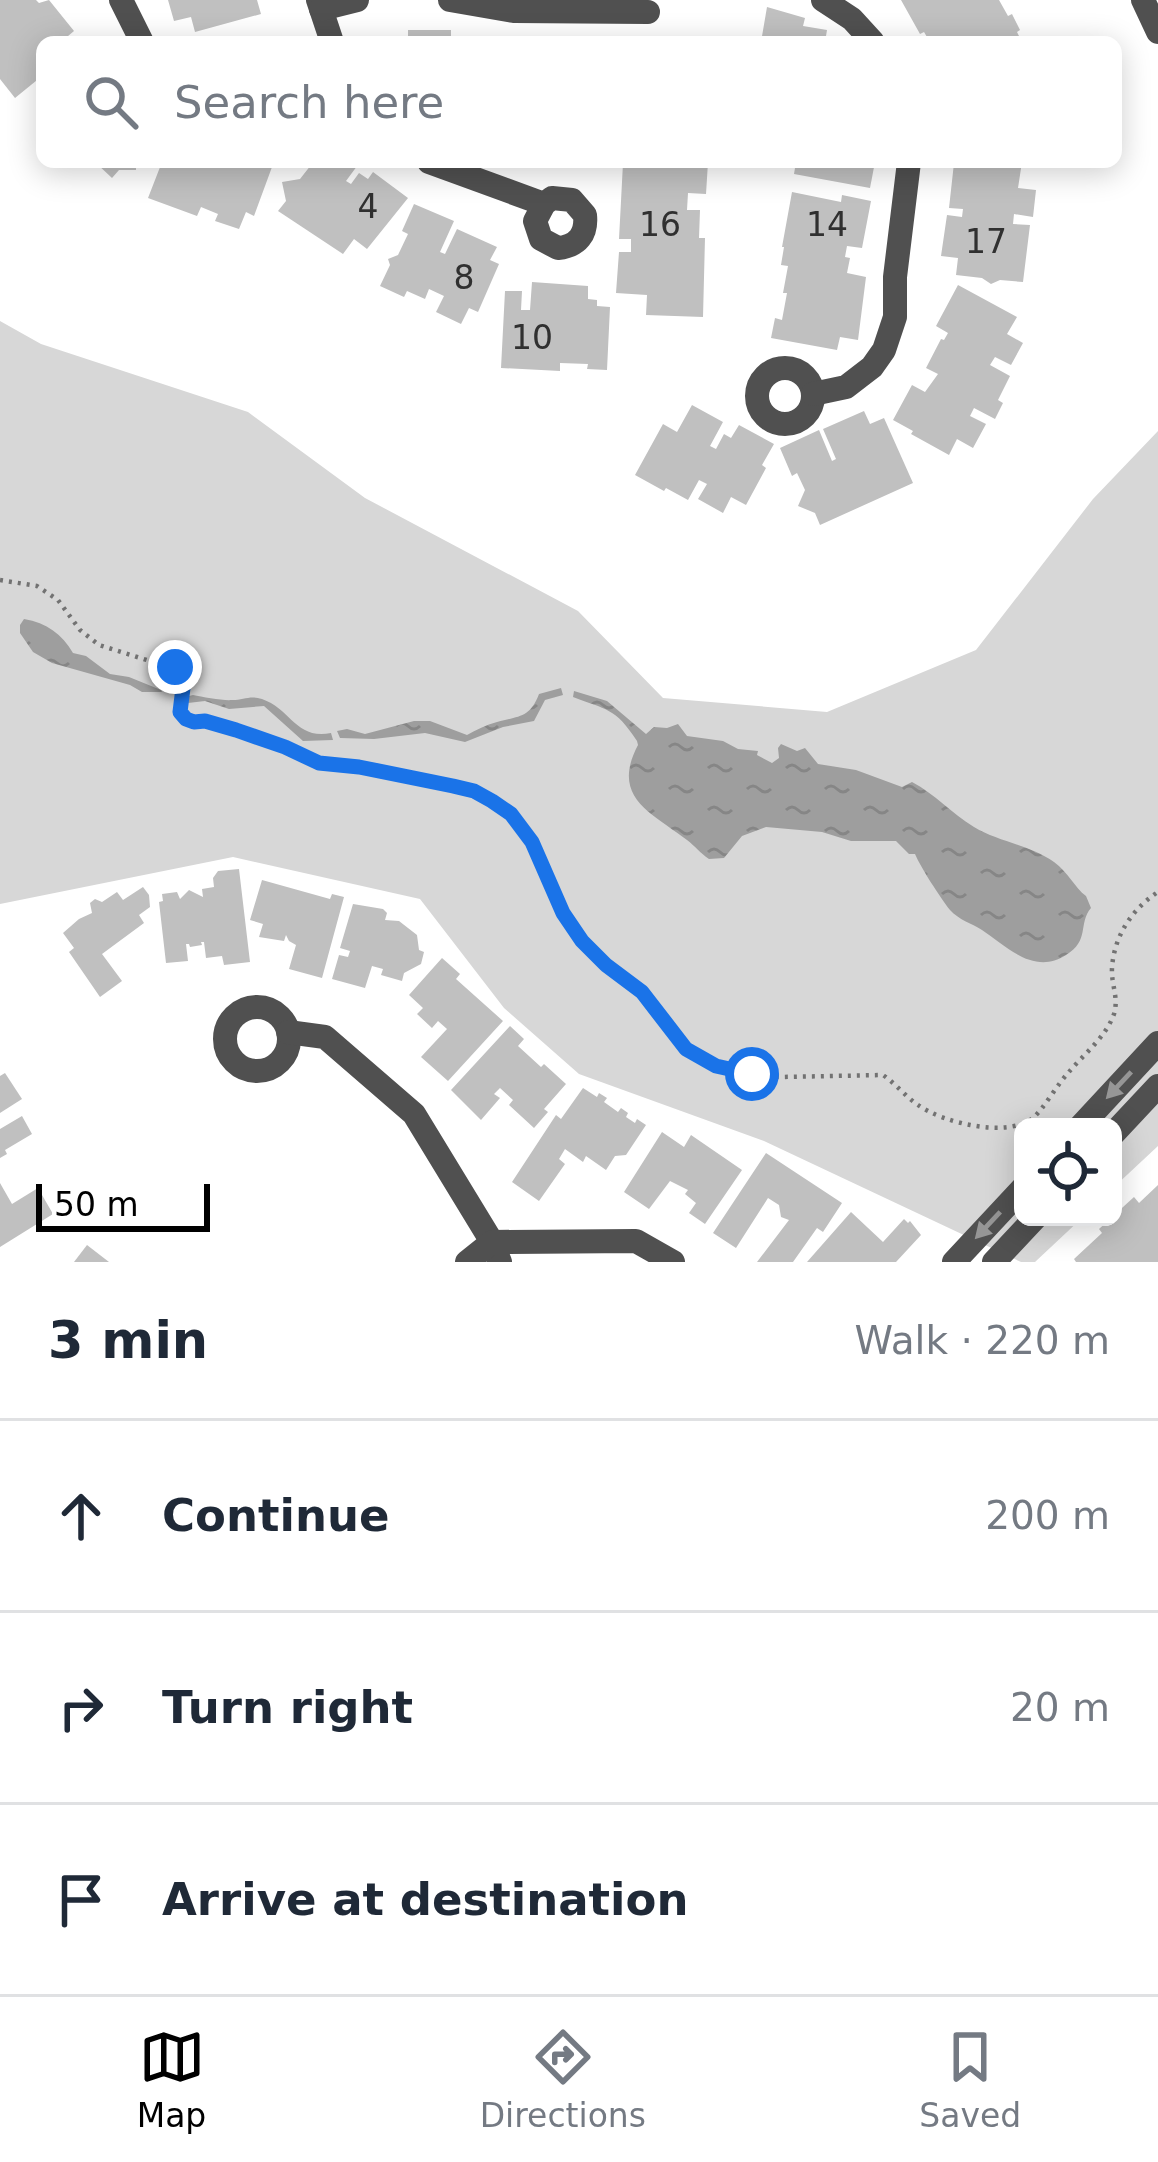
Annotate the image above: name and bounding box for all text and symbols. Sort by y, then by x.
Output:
search box [36,36,1122,168]
icon: search [78,69,144,135]
text: Search here [174,76,444,129]
house number: 4 [358,187,379,226]
house number: 16 [639,205,681,244]
house number: 14 [806,205,848,244]
house number: 17 [965,222,1007,261]
house number: 8 [454,258,475,297]
house number: 10 [511,318,553,357]
route end [148,640,202,694]
route start [725,1047,779,1101]
one-way arrow [1106,1070,1133,1099]
map controls [1014,1118,1122,1226]
button: locate [1014,1118,1122,1226]
scale bar [36,1178,210,1231]
text: 50 m [54,1185,139,1224]
one-way arrow [975,1210,1003,1239]
text: 3 min [48,1311,208,1370]
text: Walk · 220 m [855,1318,1110,1363]
icon: ahead [48,1483,114,1549]
text: Continue [162,1489,390,1542]
text: 200 m [985,1493,1110,1538]
icon: right [48,1675,114,1741]
text: Turn right [162,1681,413,1734]
text: 20 m [1010,1685,1110,1730]
icon: arrive [48,1867,114,1933]
text: Arrive at destination [162,1873,688,1926]
tab: Map [137,2024,206,2135]
tab: Directions [480,2024,646,2135]
tab: Saved [919,2024,1021,2135]

